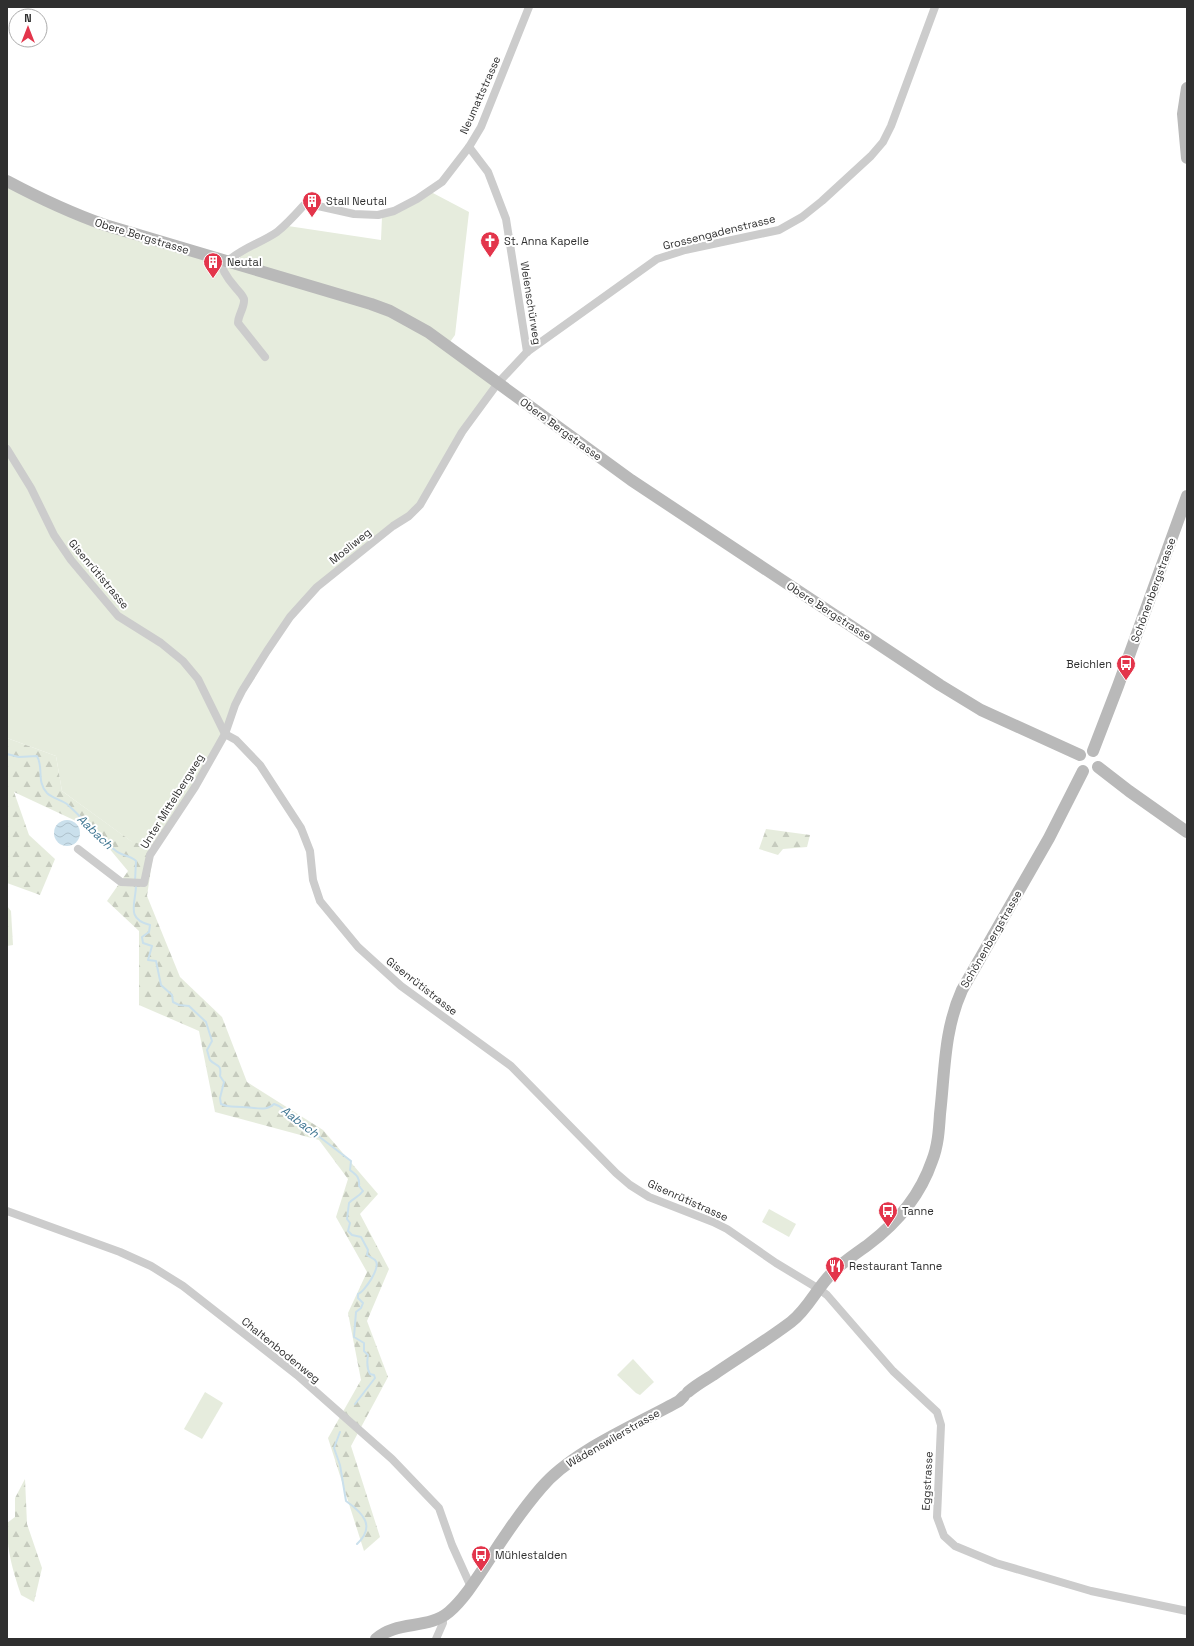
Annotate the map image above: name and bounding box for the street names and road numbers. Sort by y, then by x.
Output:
street label: Neumattstrasse [457,54,503,136]
street label: Grossengadenstrasse [661,211,777,253]
street label: Obere Bergstrasse [93,215,191,257]
street label: Weienschürweg [518,260,544,346]
street label: Obere Bergstrasse [517,394,605,464]
street label: Mosliweg [326,525,374,567]
street label: Gisenrütistrasse [66,536,132,612]
street label: Schönenbergstrasse [1128,536,1178,644]
street label: Obere Bergstrasse [784,578,874,644]
street label: Unter Mittelbergweg [137,751,207,851]
street label: Schönenbergstrasse [957,888,1025,990]
street label: Gisenrütistrasse [384,954,460,1018]
street label: Gisenrütistrasse [646,1176,730,1224]
street label: Chaltenbodenweg [239,1314,323,1386]
street label: Wädenswilerstrasse [564,1406,662,1470]
street label: Eggstrasse [918,1451,936,1511]

